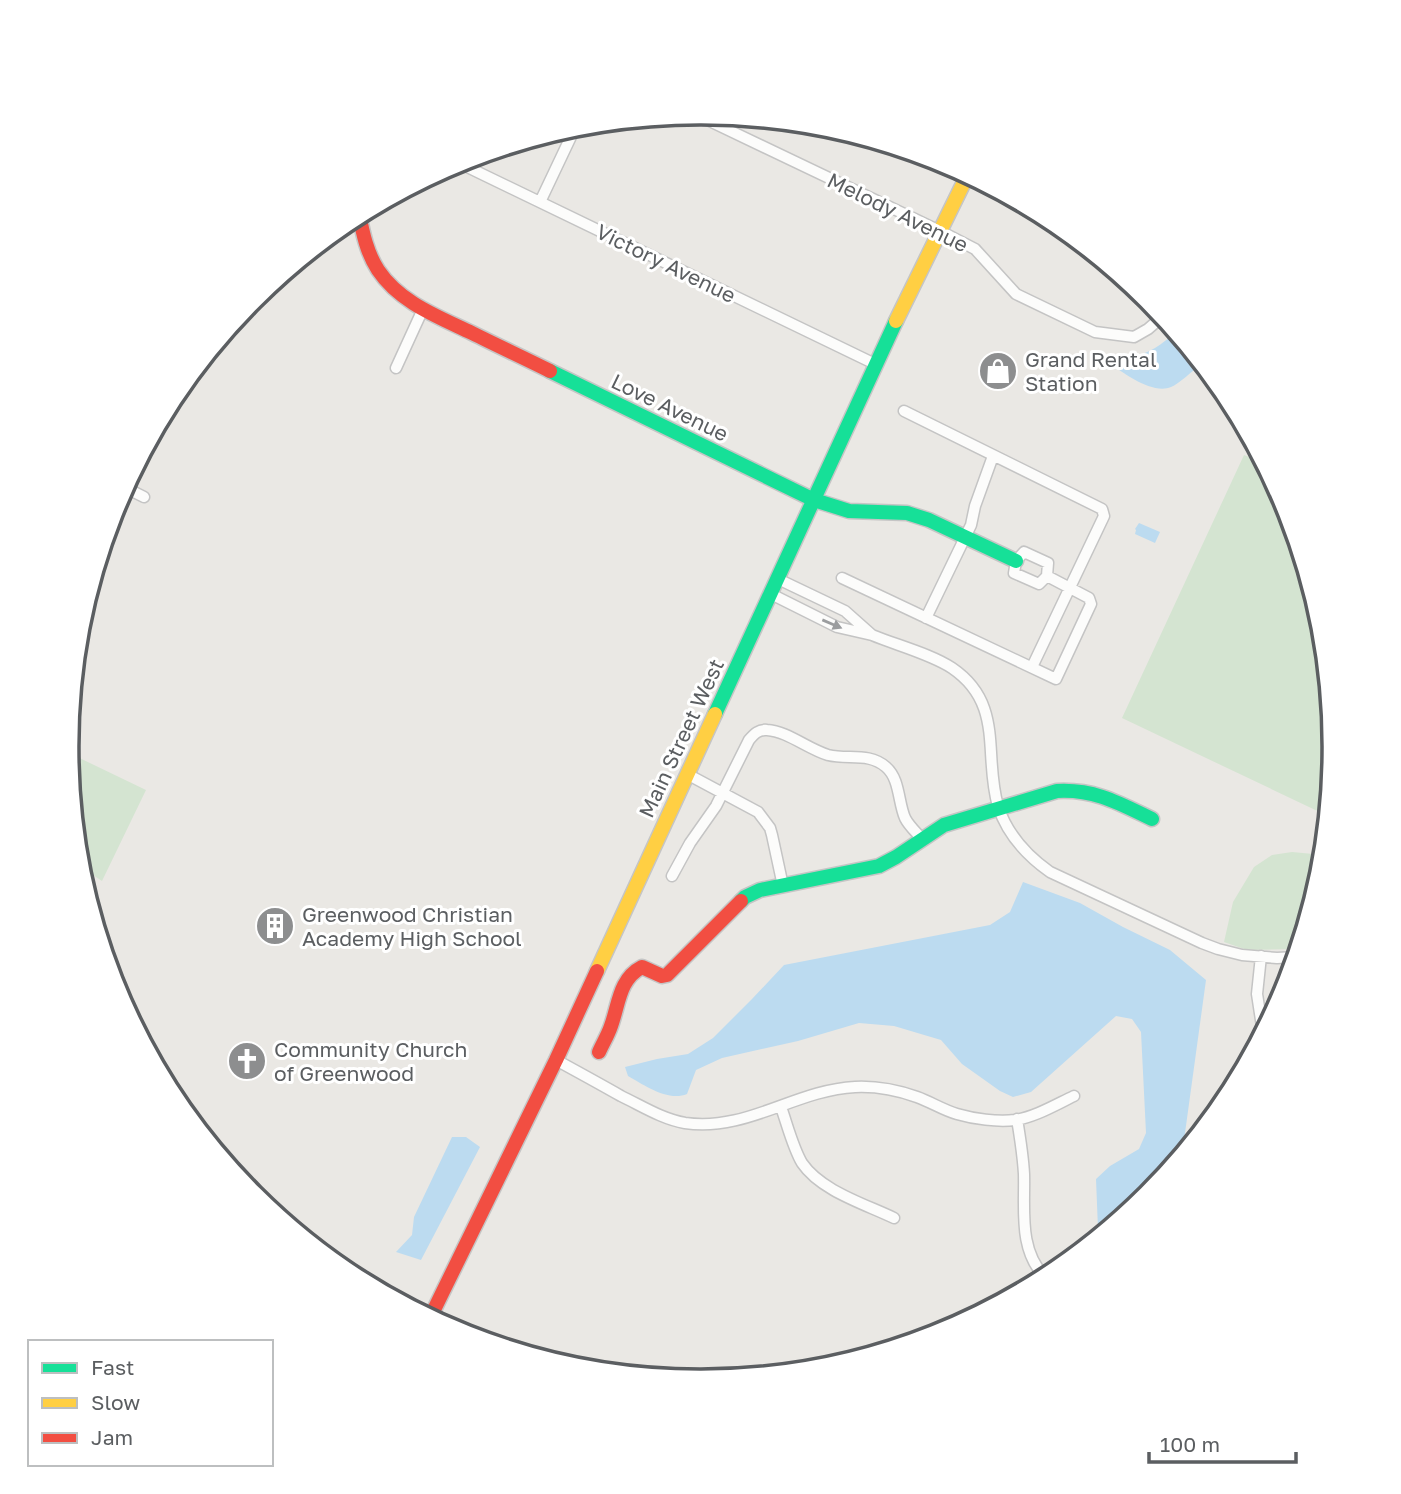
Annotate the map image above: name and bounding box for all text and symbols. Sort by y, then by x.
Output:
street label: Melody Avenue [823,167,973,257]
street label: Victory Avenue [592,218,740,308]
place label: Grand Rental Station [1025,346,1157,396]
shop icon: Grand Rental Station [977,350,1019,392]
street label: Love Avenue [607,368,733,446]
one-way arrow [822,618,843,629]
street label: Main Street West [633,654,729,822]
place label: Greenwood Christian Academy High School [302,901,522,951]
building icon: Greenwood Christian Academy High School [254,905,296,947]
place label: Community Church of Greenwood [274,1036,467,1086]
church icon: Community Church of Greenwood [226,1040,268,1082]
legend [28,1340,273,1466]
text: Fast [91,1354,134,1380]
text: Slow [91,1389,140,1415]
scale bar [1149,1420,1296,1464]
text: Jam [91,1424,133,1450]
text: 100 m [1160,1431,1220,1457]

